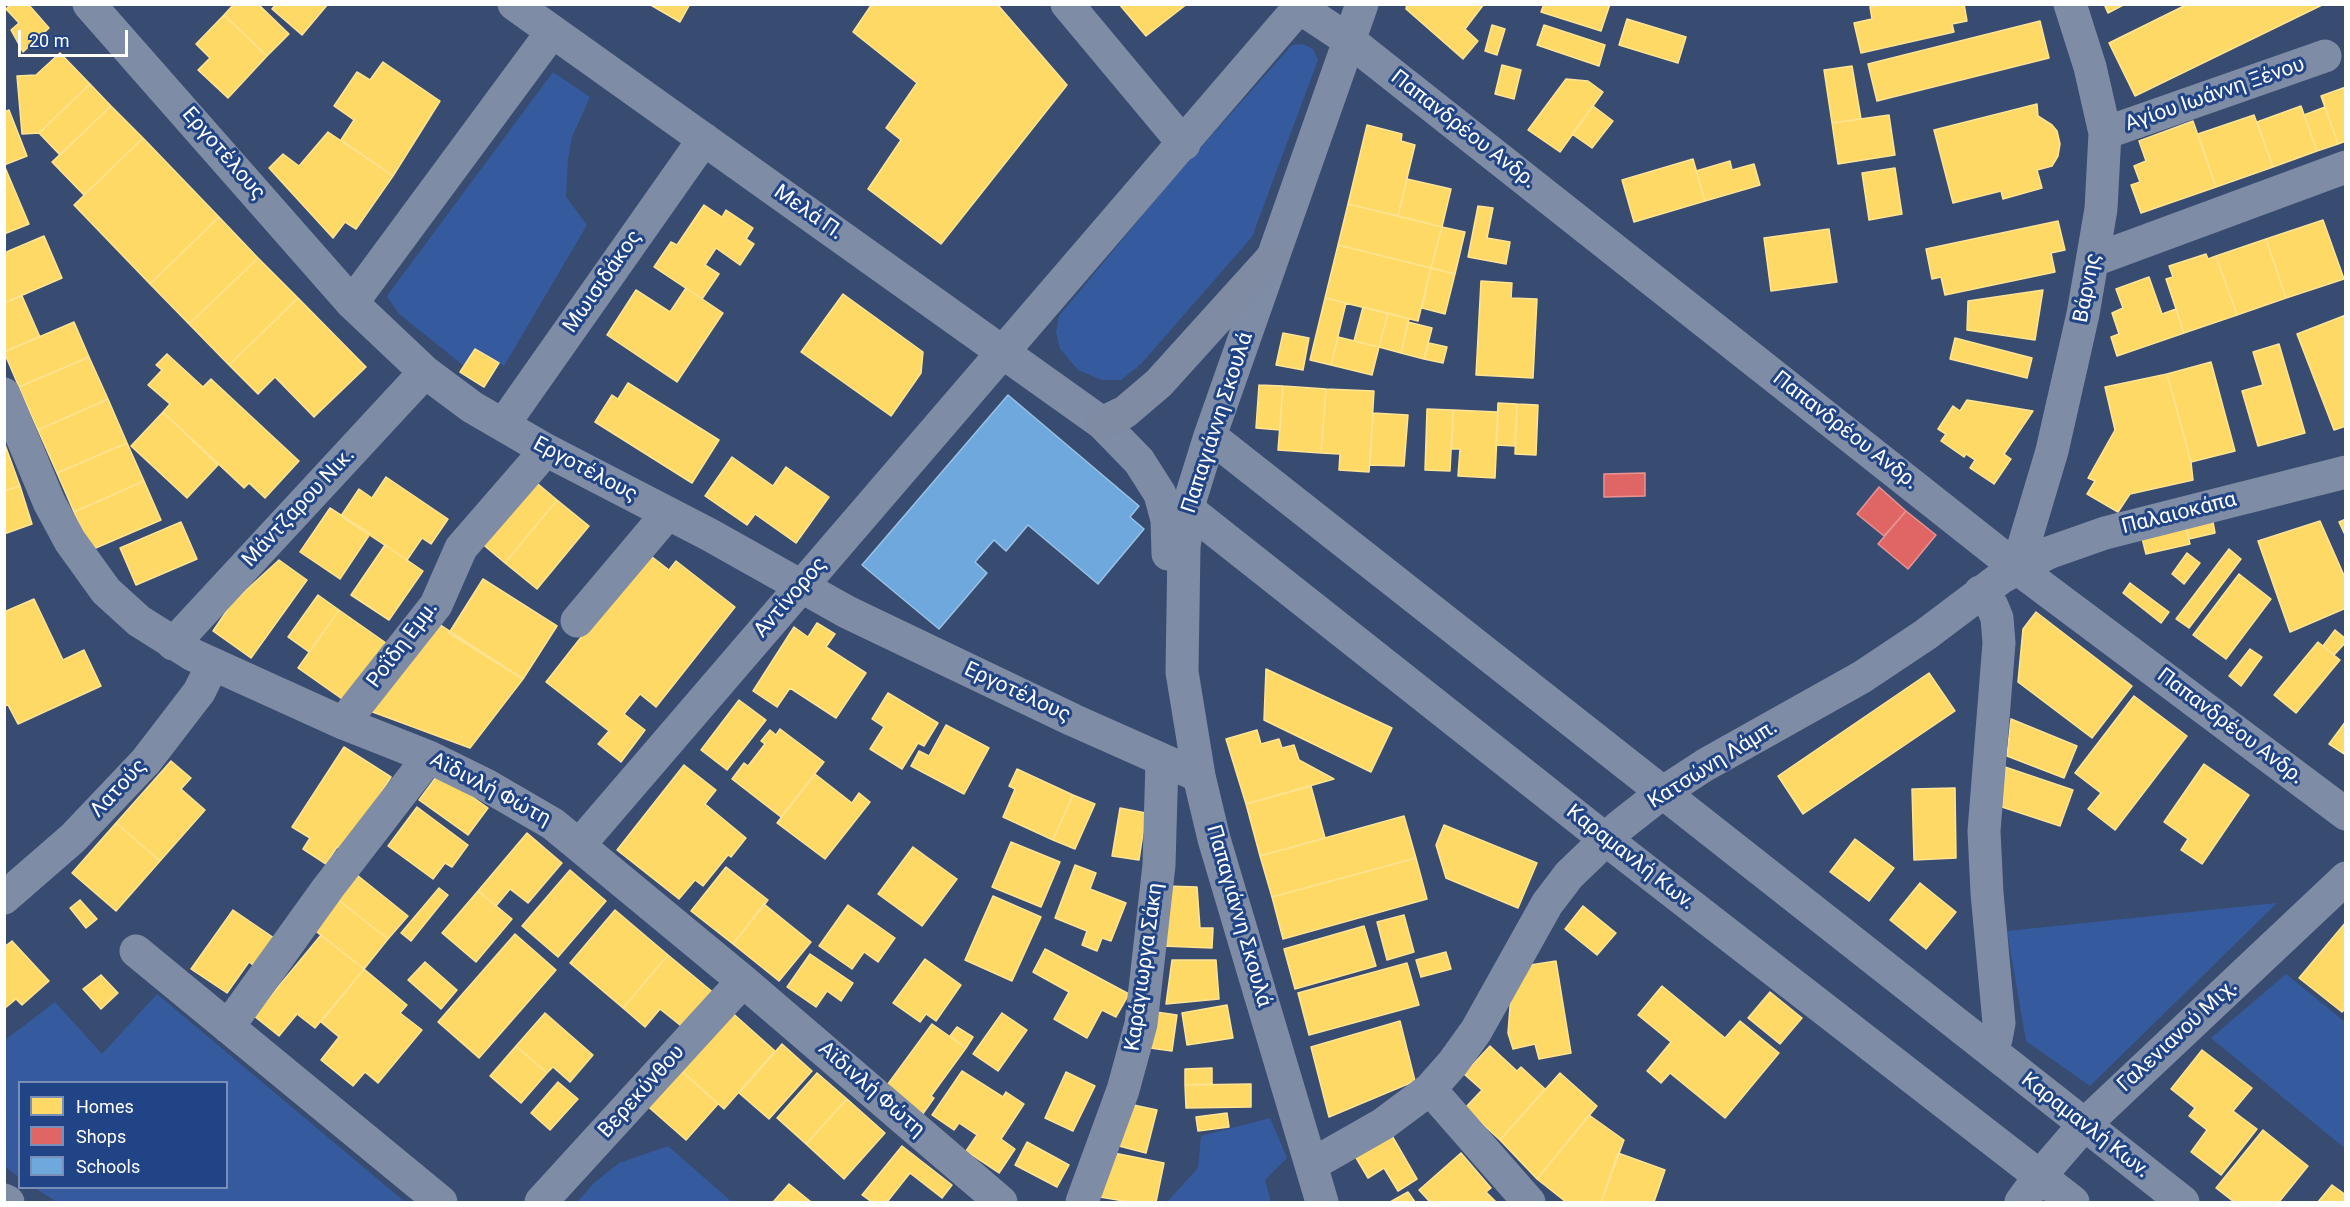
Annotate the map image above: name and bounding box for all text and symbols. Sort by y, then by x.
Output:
scale bar [21,18,130,56]
text: 20 m [29,30,69,51]
street label: Αγίου Ιωάννη Ξένου [2122,52,2308,138]
street label: Παπανδρέου Ανδρ. [1385,65,1541,195]
street label: Εργοτέλους [176,103,270,205]
street label: Μελά Π. [768,180,848,246]
street label: Μωισιδάκος [558,226,648,338]
street label: Βάρνης [2069,251,2107,325]
street label: Παπαγιάννη Σκουλά [1177,330,1259,516]
street label: Παπανδρέου Ανδρ. [1767,366,1923,496]
street label: Εργοτέλους [529,432,641,508]
street label: Μάντζαρου Νικ. [237,443,361,573]
street label: Παλαιοκάπα [2119,488,2239,540]
street label: Αντίνορος [749,553,833,643]
street label: Ροΐδη Εμμ. [362,597,444,693]
street label: Εργοτέλους [960,657,1074,729]
street label: Παπανδρέου Ανδρ. [2151,663,2309,791]
street label: Κατσώνη Λάμπ. [1644,715,1782,815]
street label: Αϊδινλή Φώτη [425,748,555,832]
street label: Λατούς [86,754,152,824]
street label: Καραμανλή Κων. [1561,800,1699,916]
street label: Παπαγιάννη Σκουλά [1200,822,1276,1010]
street label: Καράγιωργα Σάκη [1121,881,1169,1053]
street label: Γαλενιανού Μιχ. [2113,974,2243,1098]
street label: Αϊδινλή Φώτη [813,1037,929,1143]
street label: Βερεκύνθου [594,1040,690,1144]
street label: Καραμανλή Κων. [2016,1068,2154,1184]
legend [18,1081,228,1189]
text: Homes [76,1096,134,1117]
text: Shops [76,1126,126,1147]
text: Schools [76,1156,140,1177]

